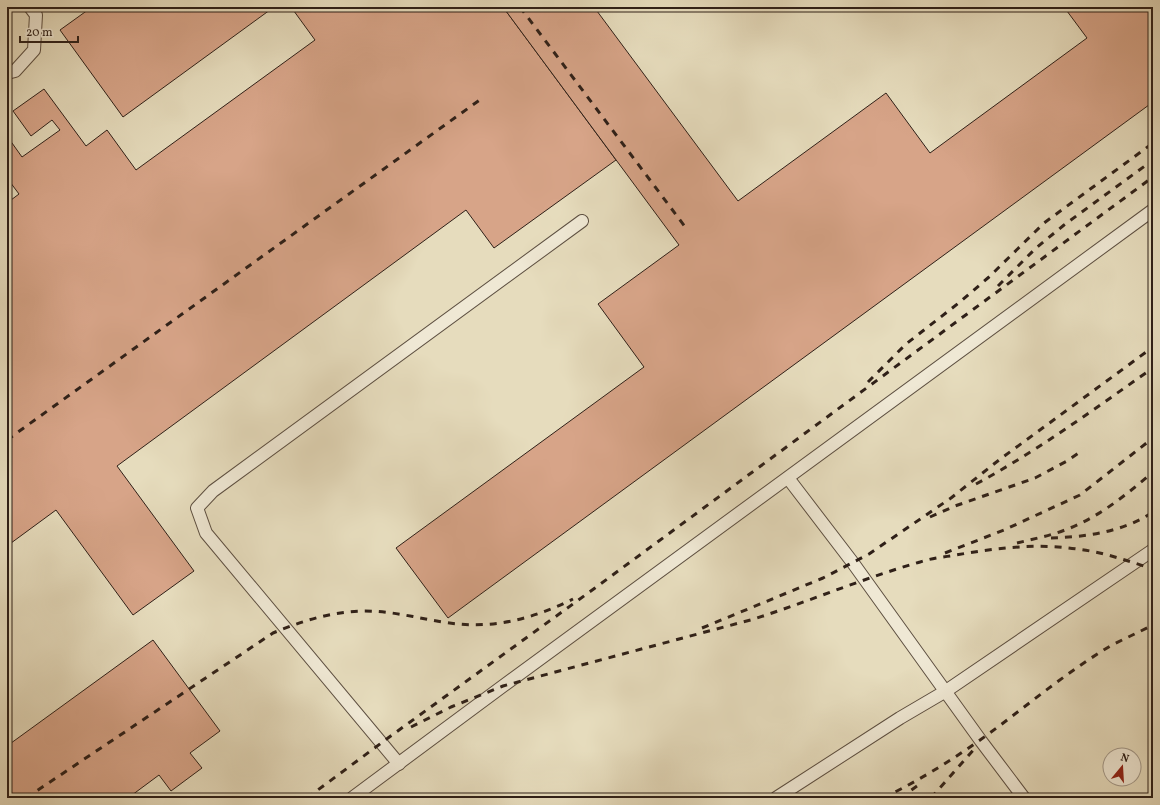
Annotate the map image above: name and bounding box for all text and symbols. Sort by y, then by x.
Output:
scale bar [20,18,78,44]
text: 20 m [26,25,53,41]
north arrow [1102,747,1142,787]
text: N [1119,751,1131,767]

